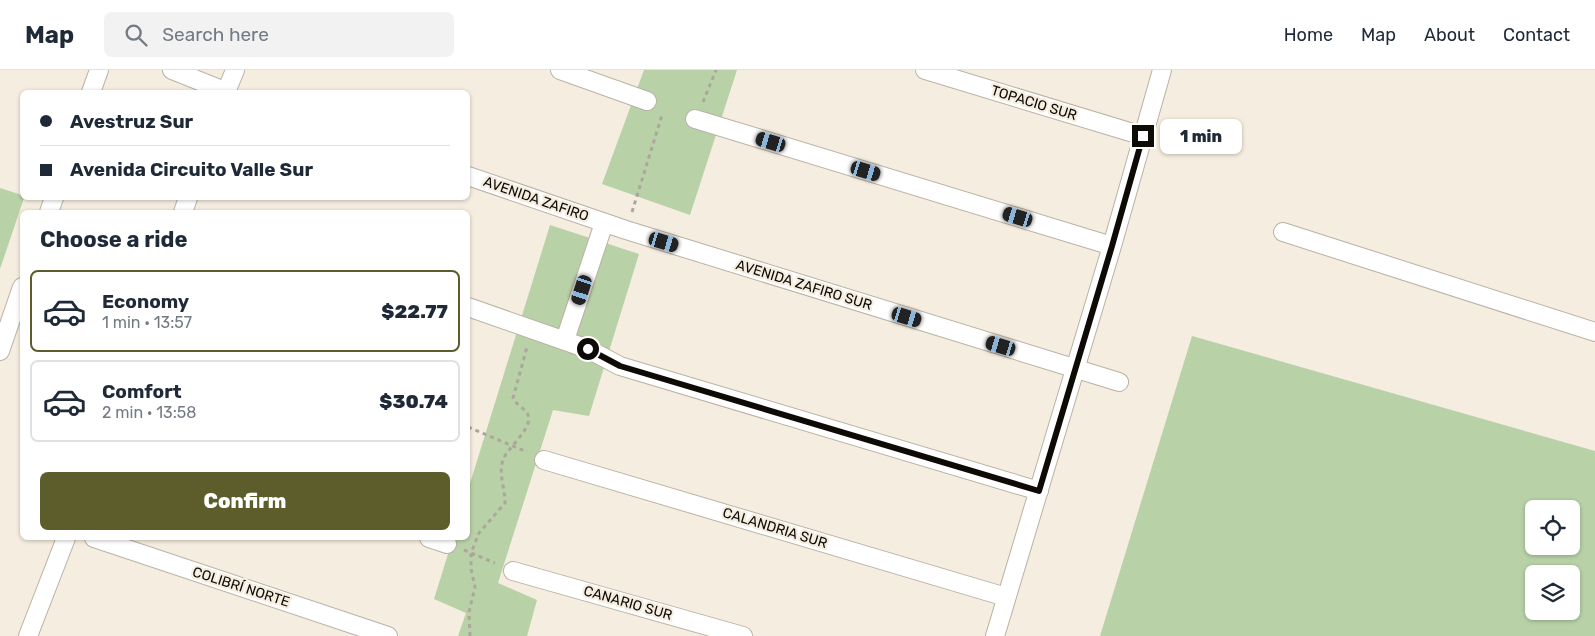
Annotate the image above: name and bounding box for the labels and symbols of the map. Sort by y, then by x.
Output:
street label: TOPACIO SUR [989,82,1079,124]
callout: 1 min [1160,118,1243,154]
route end [1132,125,1154,147]
car [754,130,787,154]
car [849,159,882,183]
street label: AVENIDA ZAFIRO [481,173,591,225]
car [1001,205,1034,229]
car [647,230,680,254]
street label: AVENIDA ZAFIRO SUR [734,256,874,314]
car [570,273,593,307]
car [890,305,923,329]
car [984,334,1017,358]
route start [577,338,599,360]
street label: CALANDRIA SUR [721,504,829,552]
street label: COLIBRÍ NORTE [190,562,292,611]
street label: CANARIO SUR [582,582,674,624]

